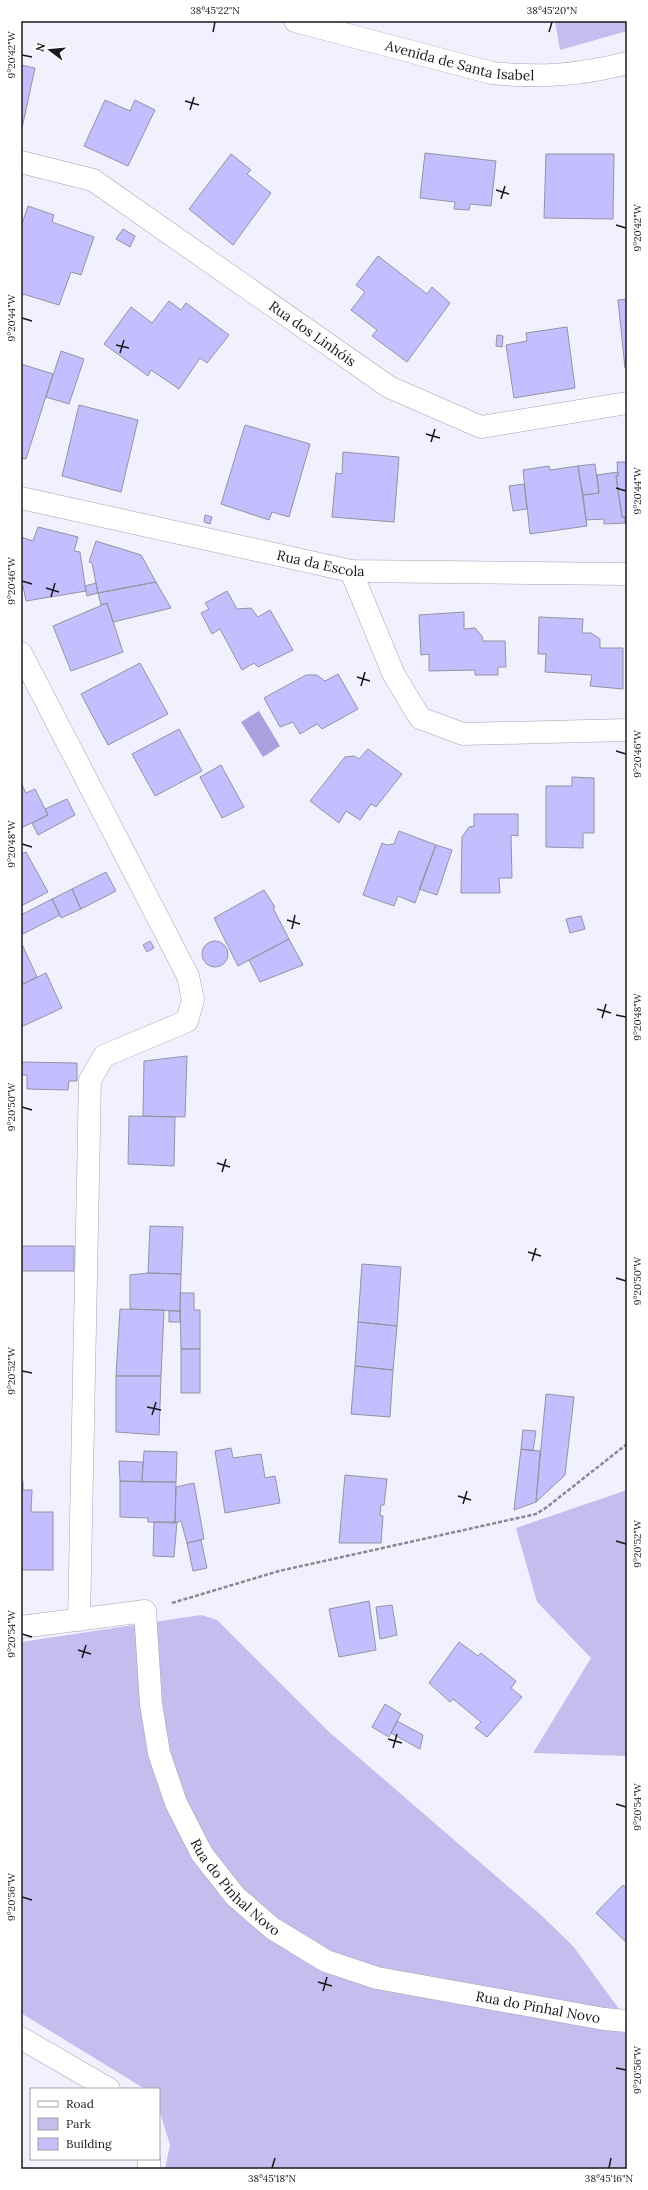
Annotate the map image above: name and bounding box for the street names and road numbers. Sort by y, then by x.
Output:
street label: Avenida de Santa Isabel [383,36,535,84]
street label: Rua dos Linhóis [265,297,360,370]
street label: Rua da Escola [275,546,365,580]
street label: Rua do Pinhal Novo [187,1836,283,1940]
street label: Rua do Pinhal Novo [474,1987,602,2027]

